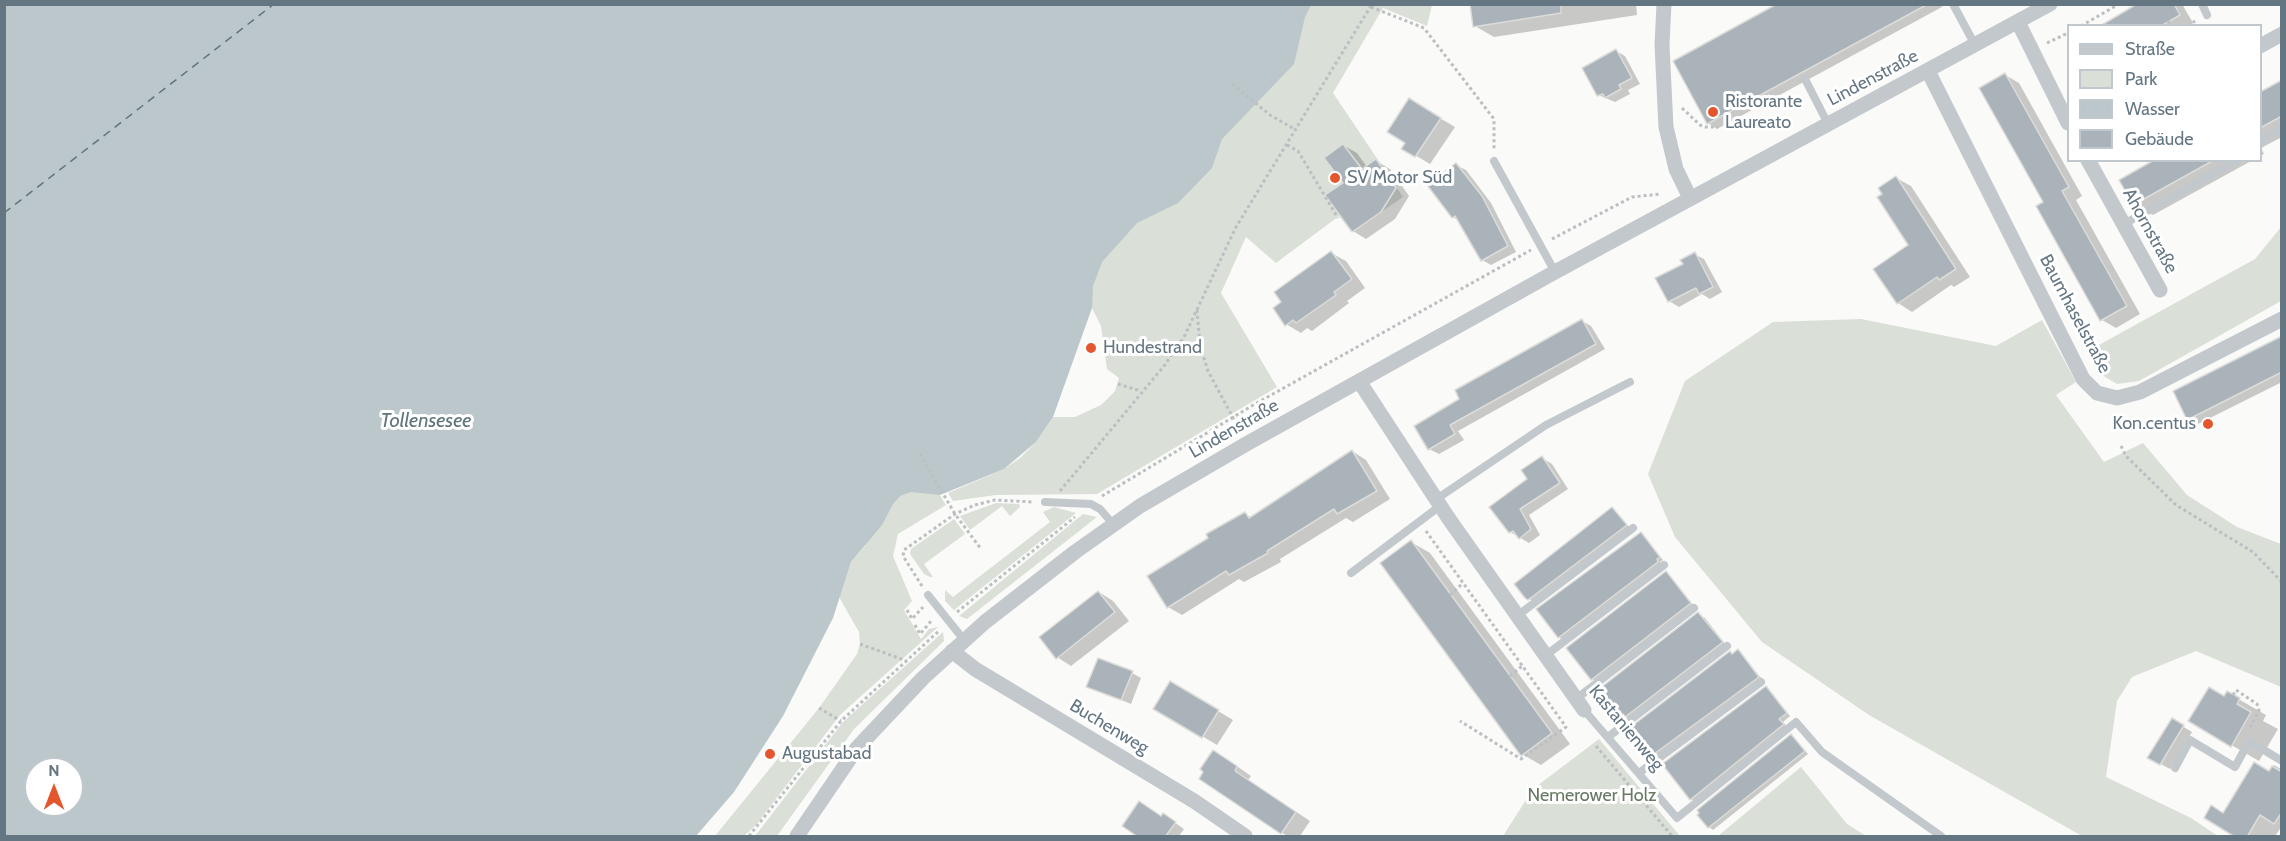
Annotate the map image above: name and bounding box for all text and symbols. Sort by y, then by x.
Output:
legend [2067,24,2262,162]
text: Straße [2125,38,2175,60]
street label: Lindenstraße [1824,45,1922,111]
text: Park [2125,68,2157,90]
place label: Ristorante Laureato [1725,91,1802,134]
text: Wasser [2125,98,2180,120]
marker: Ristorante Laureato [1706,105,1720,119]
text: Gebäude [2125,128,2194,150]
place label: SV Motor Süd [1347,167,1452,189]
marker: SV Motor Süd [1328,171,1342,185]
street label: Ahornstraße [2118,185,2182,277]
street label: Baumhaselstraße [2035,251,2115,377]
place label: Hundestrand [1103,337,1202,359]
marker: Hundestrand [1084,341,1098,355]
street label: Lindenstraße [1186,395,1282,463]
water label: Tollensesee [381,409,471,433]
place label: Kon.centus [2113,413,2196,435]
marker: Kon.centus [2201,417,2215,431]
street label: Kastanienweg [1584,681,1668,775]
street label: Buchenweg [1066,695,1152,759]
place label: Augustabad [782,743,871,765]
marker: Augustabad [763,747,777,761]
north arrow [24,757,84,817]
text: N [48,761,60,780]
park label: Nemerower Holz [1528,785,1656,807]

